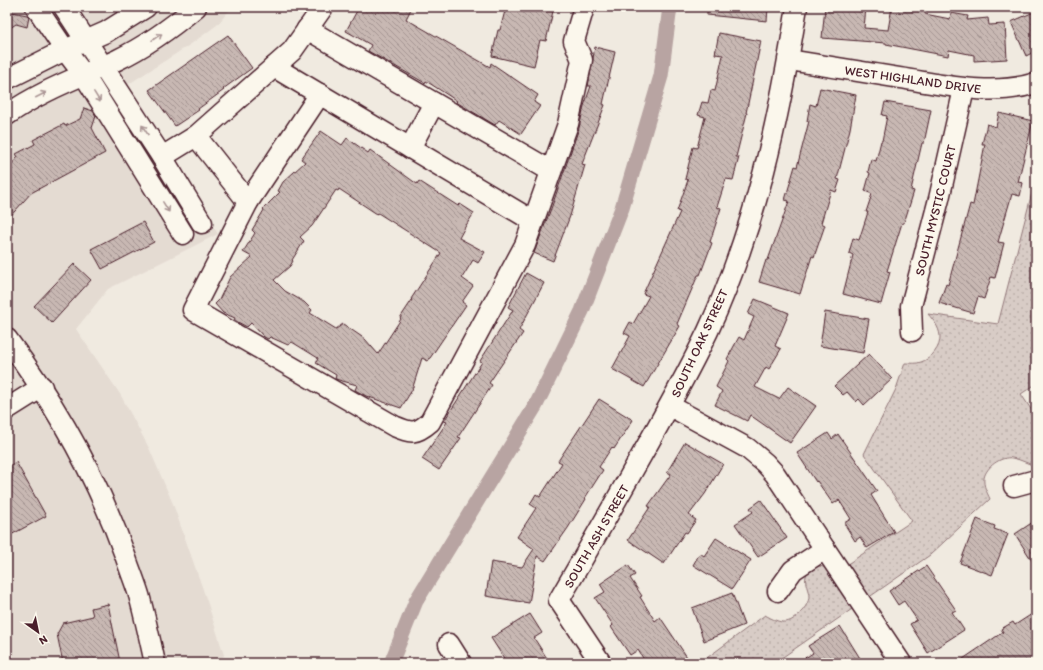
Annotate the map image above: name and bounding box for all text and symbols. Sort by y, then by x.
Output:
one-way arrow [151,33,162,41]
street label: WEST HIGHLAND DRIVE [844,62,982,97]
one-way arrow [35,91,47,99]
one-way arrow [94,91,102,103]
one-way arrow [141,125,149,136]
street label: SOUTH MYSTIC COURT [912,142,959,277]
one-way arrow [162,202,171,213]
street label: SOUTH OAK STREET [668,286,731,400]
street label: SOUTH ASH STREET [561,481,632,590]
north arrow [18,612,58,652]
text: N [37,632,50,647]

